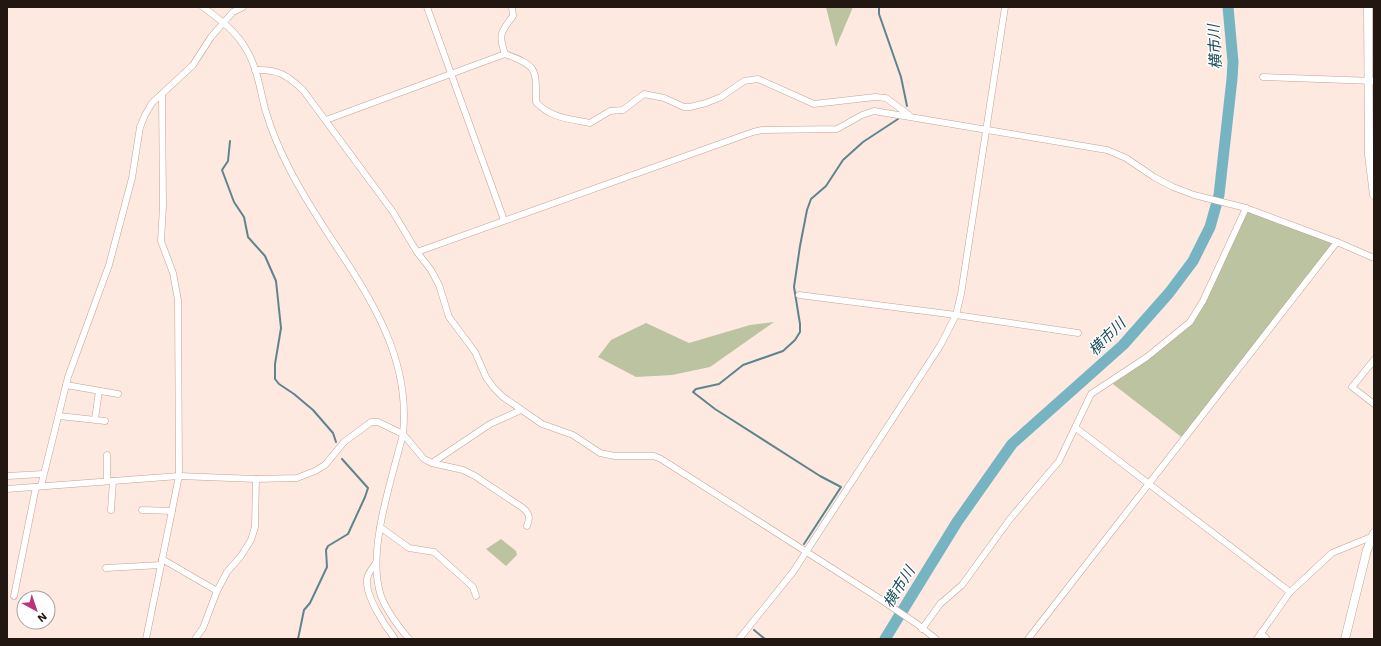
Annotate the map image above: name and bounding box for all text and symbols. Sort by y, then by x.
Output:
water label: 横市川 [1205,22,1225,70]
water label: 横市川 [1085,313,1131,359]
water label: 横市川 [879,561,920,611]
north arrow [16,590,56,630]
text: N [35,610,49,625]

